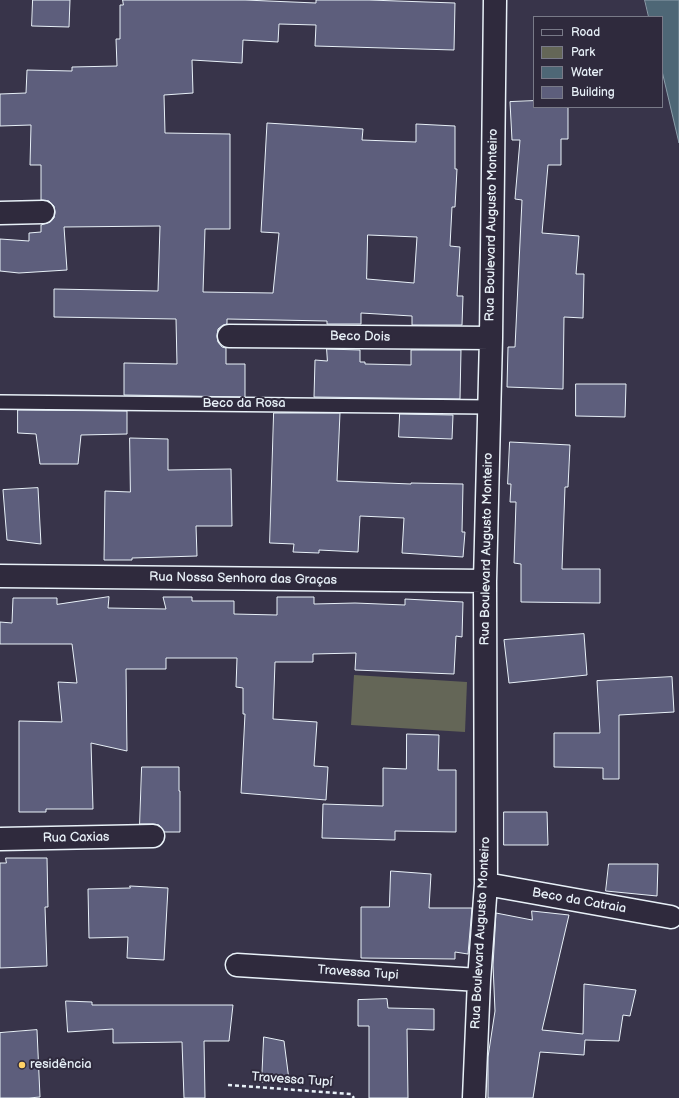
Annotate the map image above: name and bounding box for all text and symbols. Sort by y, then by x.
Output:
legend [533,16,663,108]
text: Road [571,25,600,40]
text: Park [571,45,595,60]
text: Water [571,65,603,80]
text: Building [571,85,615,100]
street label: Rua Boulevard Augusto Monteiro [483,128,501,322]
street label: Beco Dois [330,329,390,345]
street label: Beco da Rosa [202,396,286,412]
street label: Rua Boulevard Augusto Monteiro [478,452,496,646]
street label: Rua Nossa Senhora das Graças [149,570,337,588]
street label: Rua Caxias [42,830,110,846]
street label: Rua Boulevard Augusto Monteiro [468,836,494,1030]
street label: Beco da Catraia [531,885,627,917]
street label: Travessa Tupi [317,962,399,984]
place label: residência [30,1057,92,1073]
marker: residência [17,1060,27,1070]
street label: Travessa Tupí [251,1069,333,1091]

